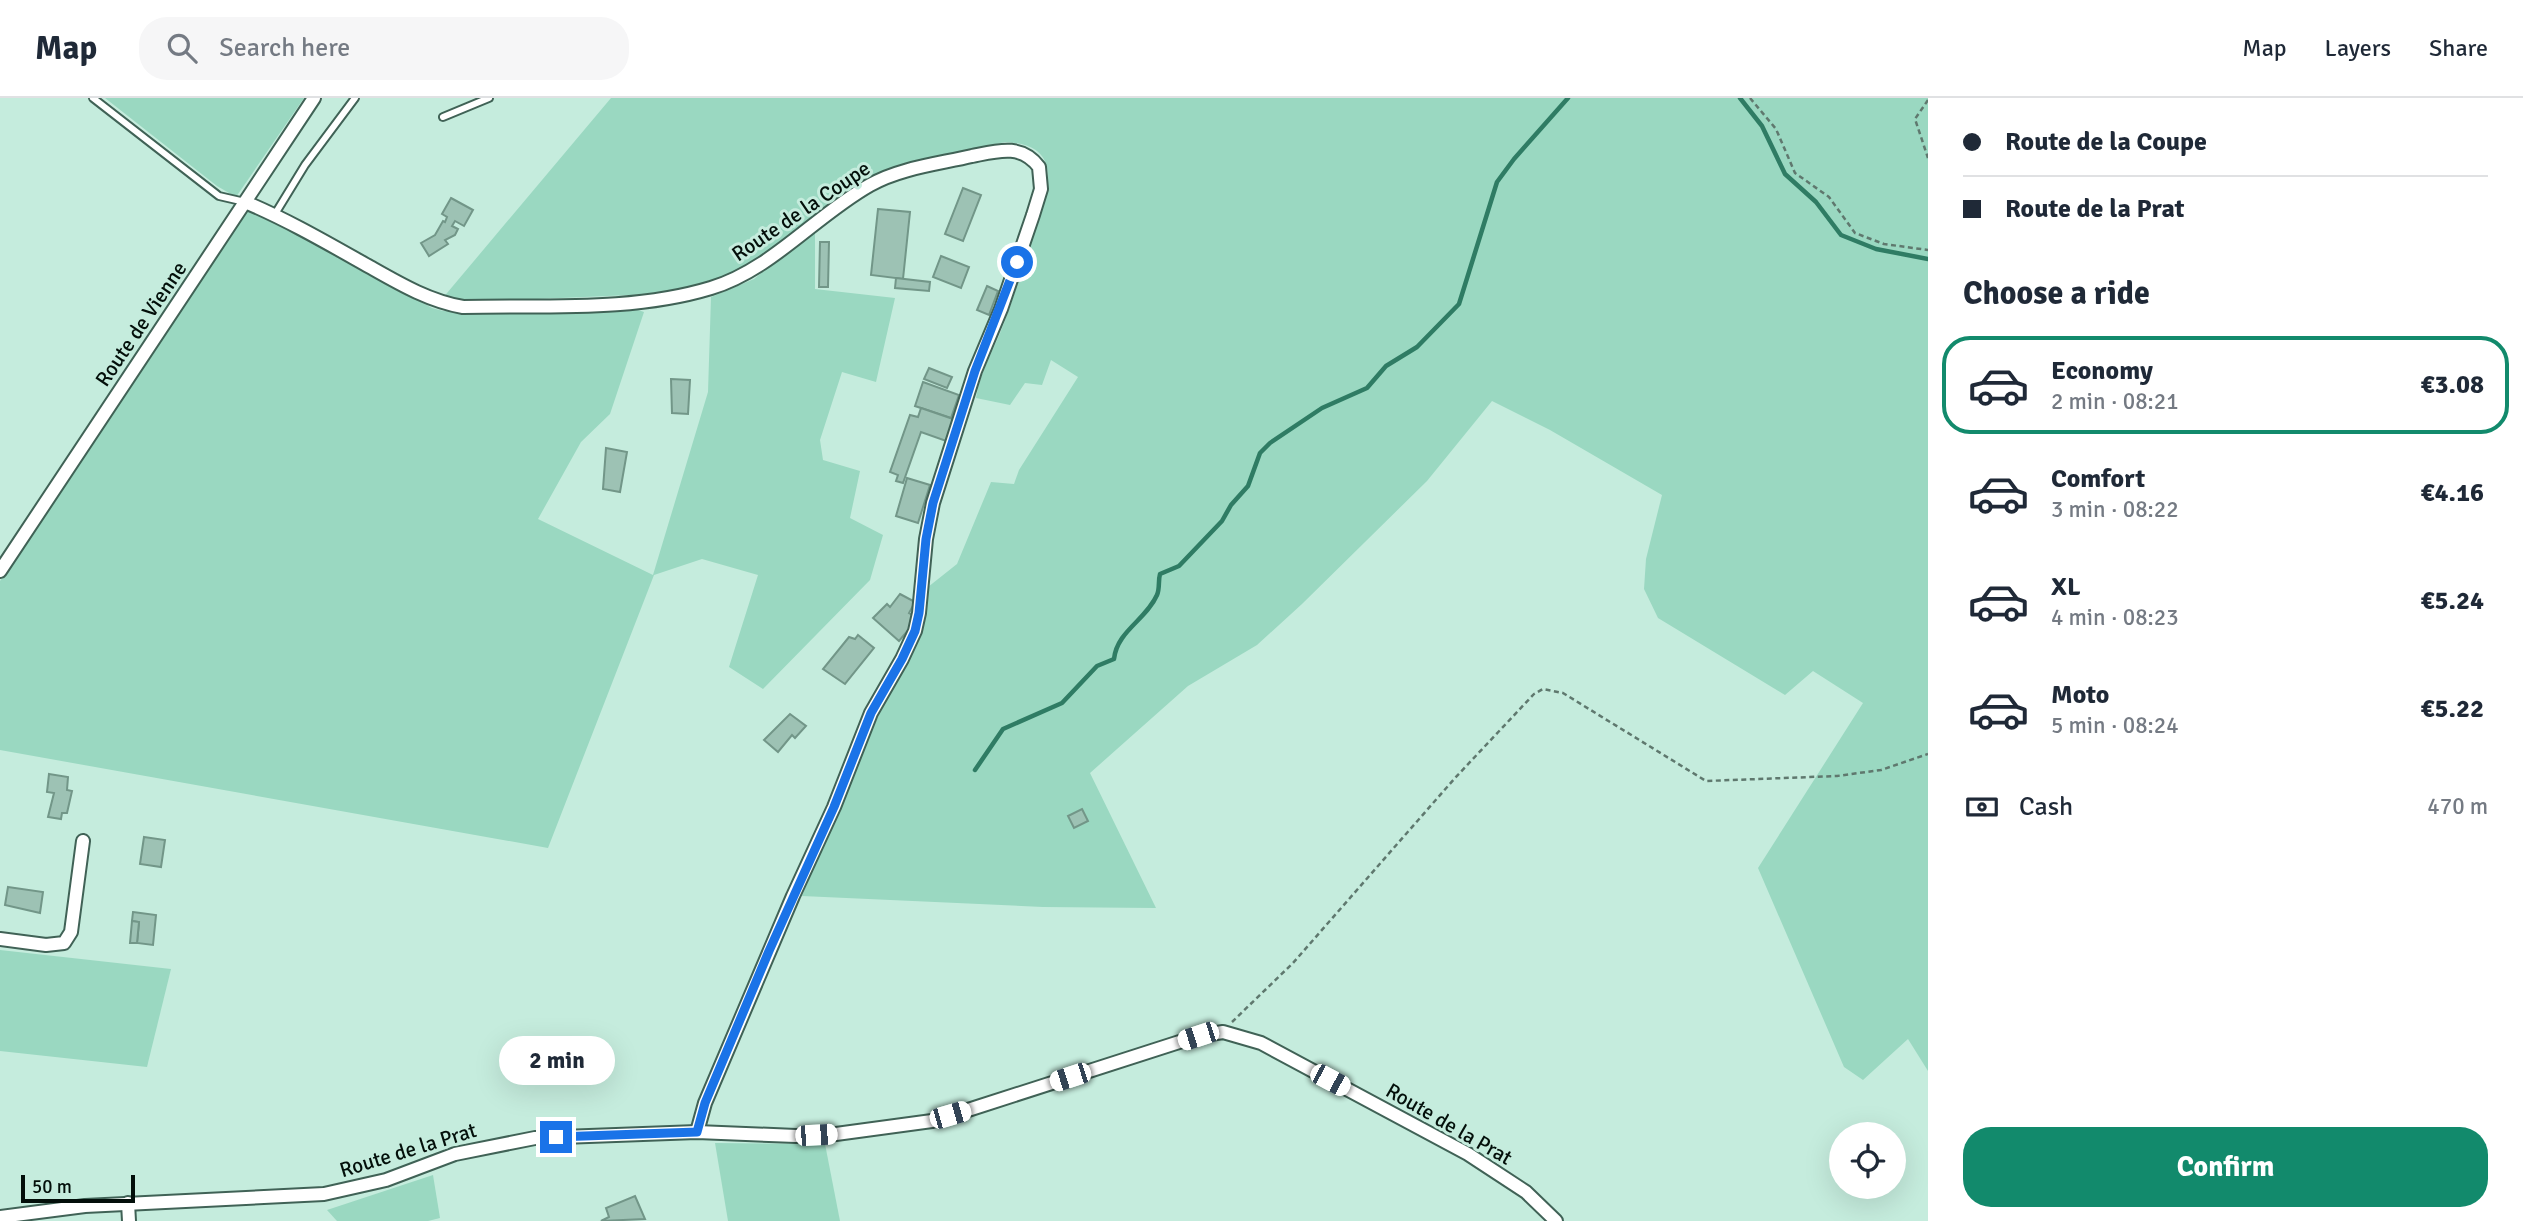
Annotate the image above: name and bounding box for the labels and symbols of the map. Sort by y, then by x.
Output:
street label: Route de la Coupe [727,155,875,267]
route start [1001,246,1033,278]
street label: Route de Vienne [90,257,192,391]
car [1175,1020,1222,1052]
callout: 2 min [498,1035,614,1084]
car [1047,1061,1094,1093]
car [1307,1061,1354,1099]
street label: Route de la Prat [1381,1077,1517,1171]
car [927,1099,974,1131]
street label: Route de la Prat [336,1117,480,1183]
route end [540,1121,572,1153]
car [795,1123,838,1147]
scale bar [21,1172,135,1204]

